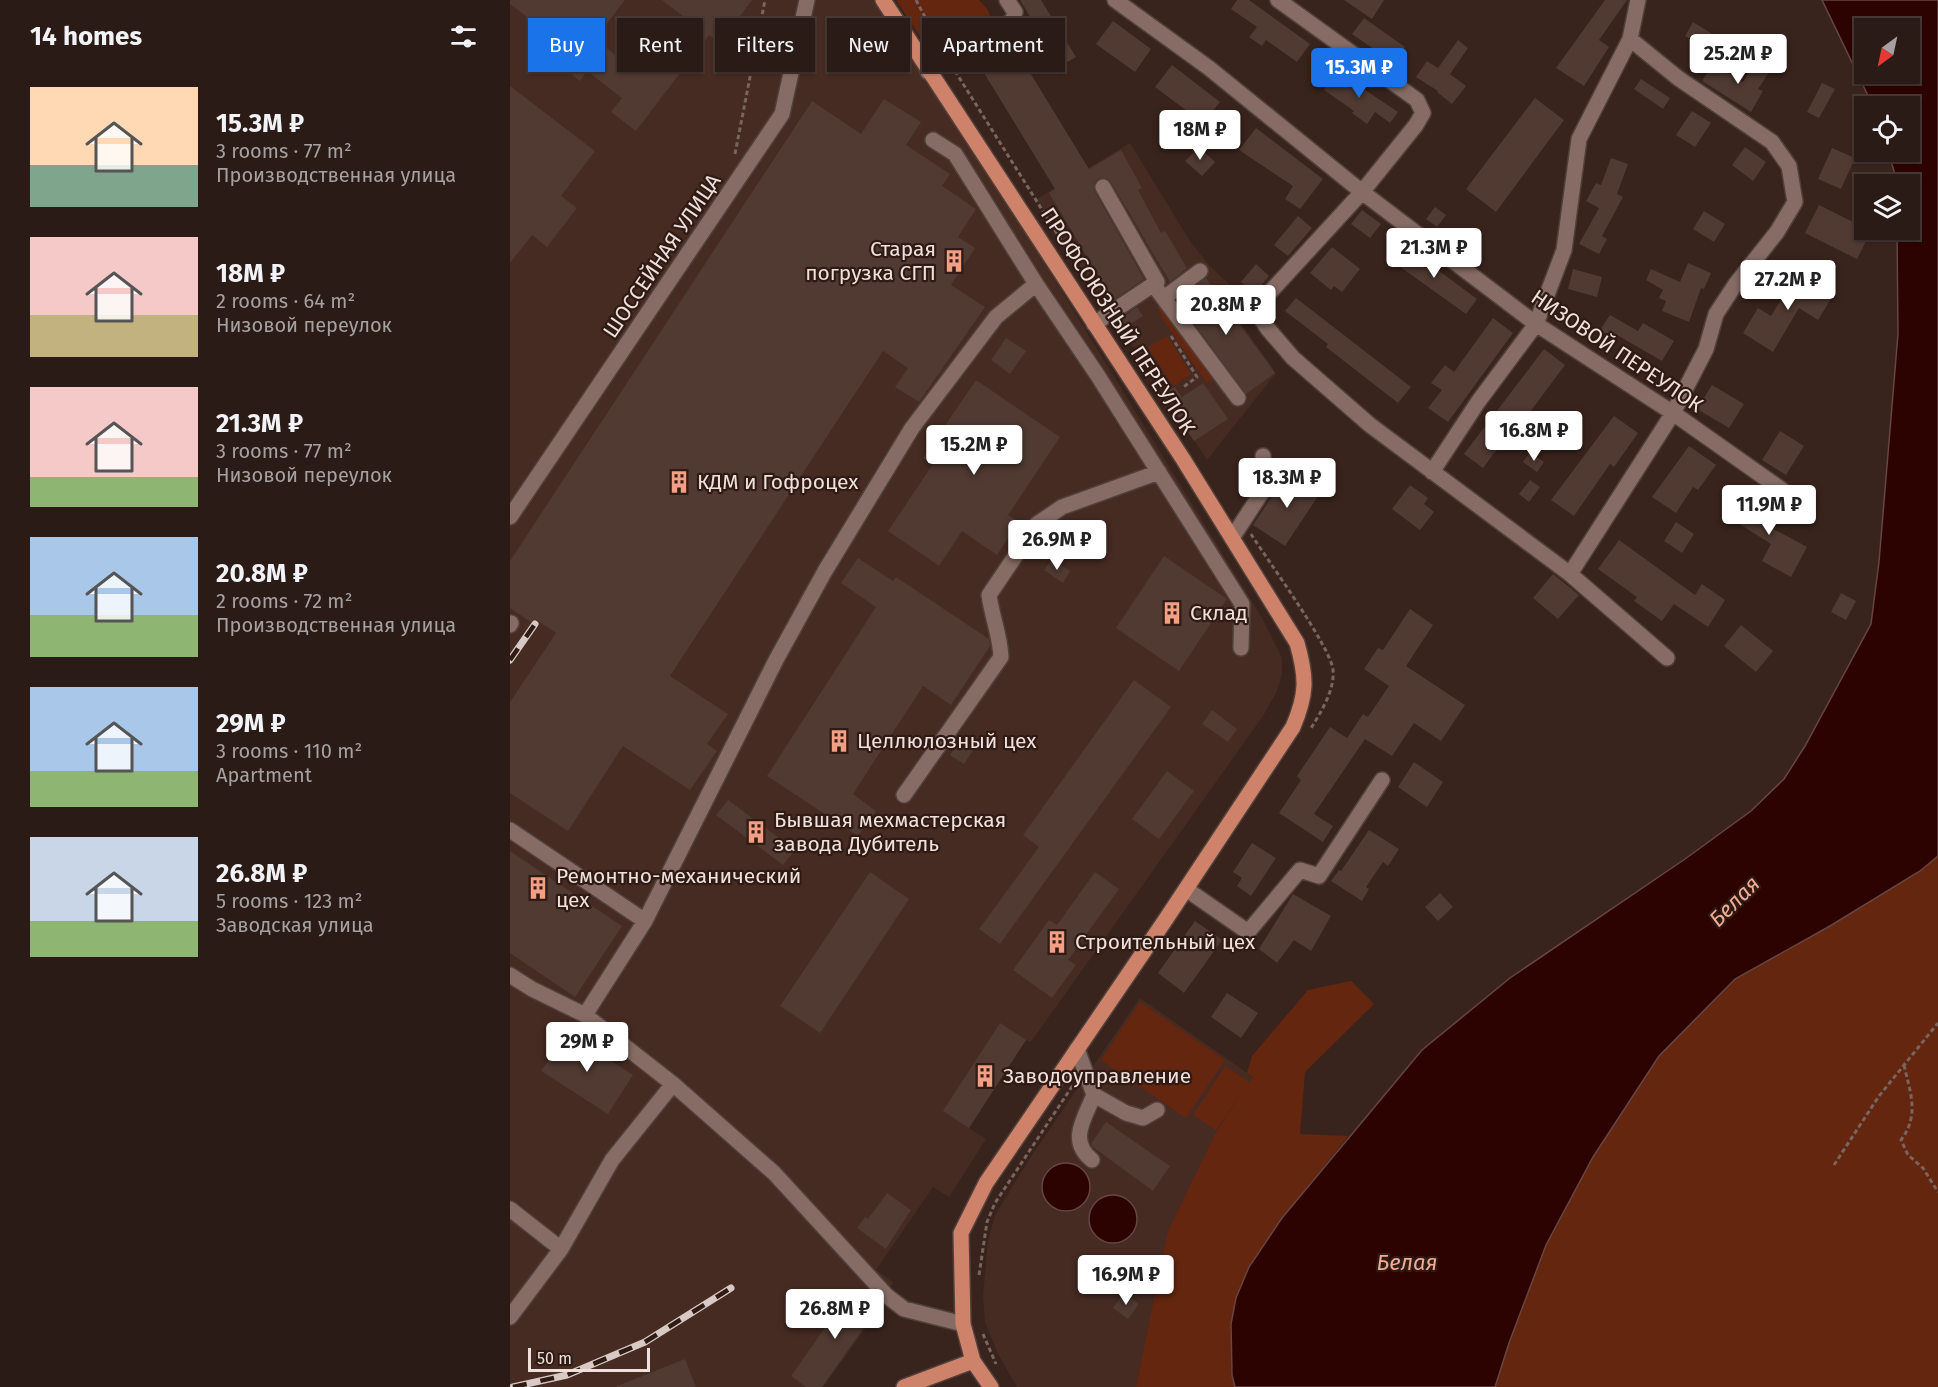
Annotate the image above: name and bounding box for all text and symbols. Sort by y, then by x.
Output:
chip: Buy [528,18,605,72]
chip: Rent [617,18,703,72]
chip: Filters [715,18,815,72]
chip: New [827,18,910,72]
chip: Apartment [922,18,1065,72]
north arrow [1854,18,1920,84]
map controls [1854,18,1920,240]
icon: filters [447,20,480,53]
text: 14 homes [30,21,142,52]
pin: 25.2M ₽ [1683,34,1793,85]
text: 25.2M ₽ [1704,41,1772,65]
pin: 15.3M ₽ [1304,48,1414,99]
text: 15.3M ₽ [1325,55,1393,79]
button: locate [1854,96,1920,162]
text: 15.3M ₽ [216,108,304,139]
pin: 18M ₽ [1158,110,1242,161]
icon: home [78,111,150,183]
text: 18M ₽ [1173,117,1227,141]
text: 3 rooms · 77 m² [216,139,352,163]
text: Производственная улица [216,163,456,187]
street label: ШОССЕЙНАЯ УЛИЦА [597,169,727,343]
button: layers [1854,174,1920,240]
street label: ПРОФСОЮЗНЫЙ ПЕРЕУЛОК [1035,203,1201,440]
pin: 21.3M ₽ [1379,228,1489,279]
text: 21.3M ₽ [1400,235,1468,259]
place label: Старая погрузка СГП [805,236,936,286]
building icon: Старая погрузка СГП [941,248,967,274]
text: 18M ₽ [216,258,285,289]
pin: 27.2M ₽ [1733,260,1843,311]
icon: home [78,261,150,333]
text: 27.2M ₽ [1755,267,1822,291]
street label: НИЗОВОЙ ПЕРЕУЛОК [1526,284,1708,419]
pin: 20.8M ₽ [1171,285,1281,336]
text: 2 rooms · 64 m² [216,289,355,313]
text: 20.8M ₽ [1191,292,1261,316]
text: Низовой переулок [216,313,392,337]
text: 21.3M ₽ [216,408,303,439]
icon: home [78,411,150,483]
pin: 16.8M ₽ [1479,411,1589,462]
text: 16.8M ₽ [1499,418,1569,442]
pin: 15.2M ₽ [919,425,1029,476]
text: 15.2M ₽ [940,432,1008,456]
text: 3 rooms · 77 m² [216,439,352,463]
pin: 18.3M ₽ [1232,458,1342,509]
text: Низовой переулок [216,463,392,487]
text: 18.3M ₽ [1253,465,1321,489]
building icon: КДМ и Гофроцех [666,469,692,495]
place label: КДМ и Гофроцех [697,469,859,495]
pin: 11.9M ₽ [1714,485,1824,536]
text: 11.9M ₽ [1736,492,1802,516]
pin: 26.9M ₽ [1002,520,1112,571]
text: 26.9M ₽ [1022,527,1092,551]
text: 20.8M ₽ [216,558,308,589]
icon: home [78,561,150,633]
text: 2 rooms · 72 m² [216,589,352,613]
building icon: Склад [1159,600,1185,626]
place label: Склад [1190,600,1248,626]
text: Производственная улица [216,613,456,637]
text: 29M ₽ [216,708,286,739]
icon: home [78,711,150,783]
building icon: Целлюлозный цех [826,728,852,754]
place label: Целлюлозный цех [857,728,1037,754]
text: 3 rooms · 110 m² [216,739,362,763]
text: Apartment [216,763,312,787]
place label: Бывшая мехмастерская завода Дубитель [774,807,1006,857]
building icon: Бывшая мехмастерская завода Дубитель [743,819,769,845]
text: 26.8M ₽ [216,858,308,889]
icon: home [78,861,150,933]
place label: Ремонтно-механический цех [556,863,801,913]
water label: Белая [1703,870,1765,932]
building icon: Ремонтно-механический цех [525,875,551,901]
text: 5 rooms · 123 m² [216,889,362,913]
text: Заводская улица [216,913,374,937]
building icon: Строительный цех [1044,929,1070,955]
place label: Строительный цех [1075,929,1256,955]
pin: 29M ₽ [545,1022,629,1073]
text: 29M ₽ [560,1029,614,1053]
building icon: Заводоуправление [972,1063,998,1089]
place label: Заводоуправление [1003,1063,1191,1089]
water label: Белая [1377,1249,1437,1276]
pin: 16.9M ₽ [1071,1255,1181,1306]
text: 16.9M ₽ [1092,1262,1160,1286]
pin: 26.8M ₽ [780,1289,890,1340]
text: 26.8M ₽ [800,1296,870,1320]
scale bar [528,1345,650,1372]
text: 50 m [537,1349,572,1368]

